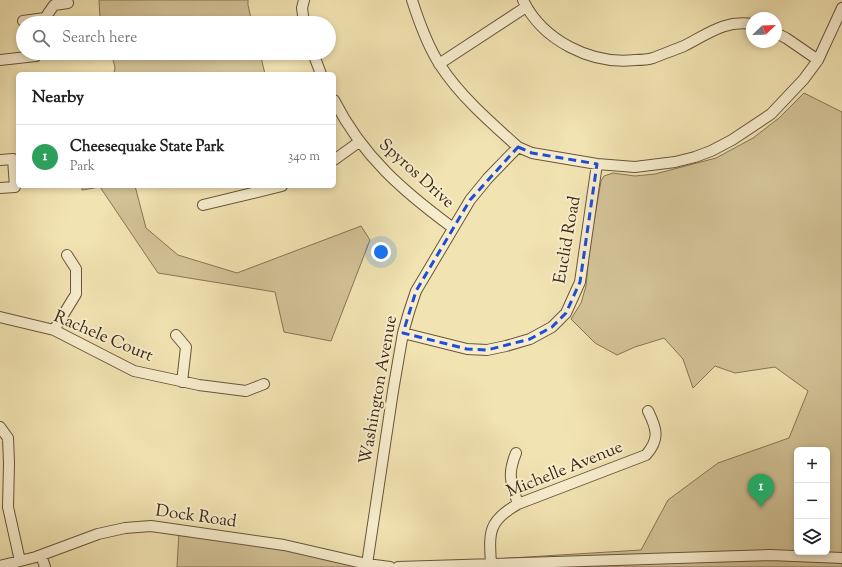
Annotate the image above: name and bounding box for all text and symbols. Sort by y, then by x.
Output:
north arrow [746,12,782,48]
search box [16,16,336,60]
icon: search [30,27,52,49]
text: Search here [62,28,137,49]
text: Nearby [32,86,84,110]
street label: Spyros Drive [373,133,459,215]
text: Cheesequake State Park [70,137,224,158]
text: 1 [43,148,47,166]
text: 340 m [288,148,320,166]
text: Park [70,158,95,176]
street label: Euclid Road [548,194,588,286]
your location [371,242,391,262]
street label: Rachele Court [50,305,156,369]
street label: Washington Avenue [354,314,404,466]
street label: Michelle Avenue [503,436,627,504]
map controls [794,447,830,555]
button: + [794,447,830,483]
pin: 1 [748,474,774,507]
button: − [794,483,830,519]
street label: Dock Road [154,499,238,535]
button: layers [794,519,830,555]

